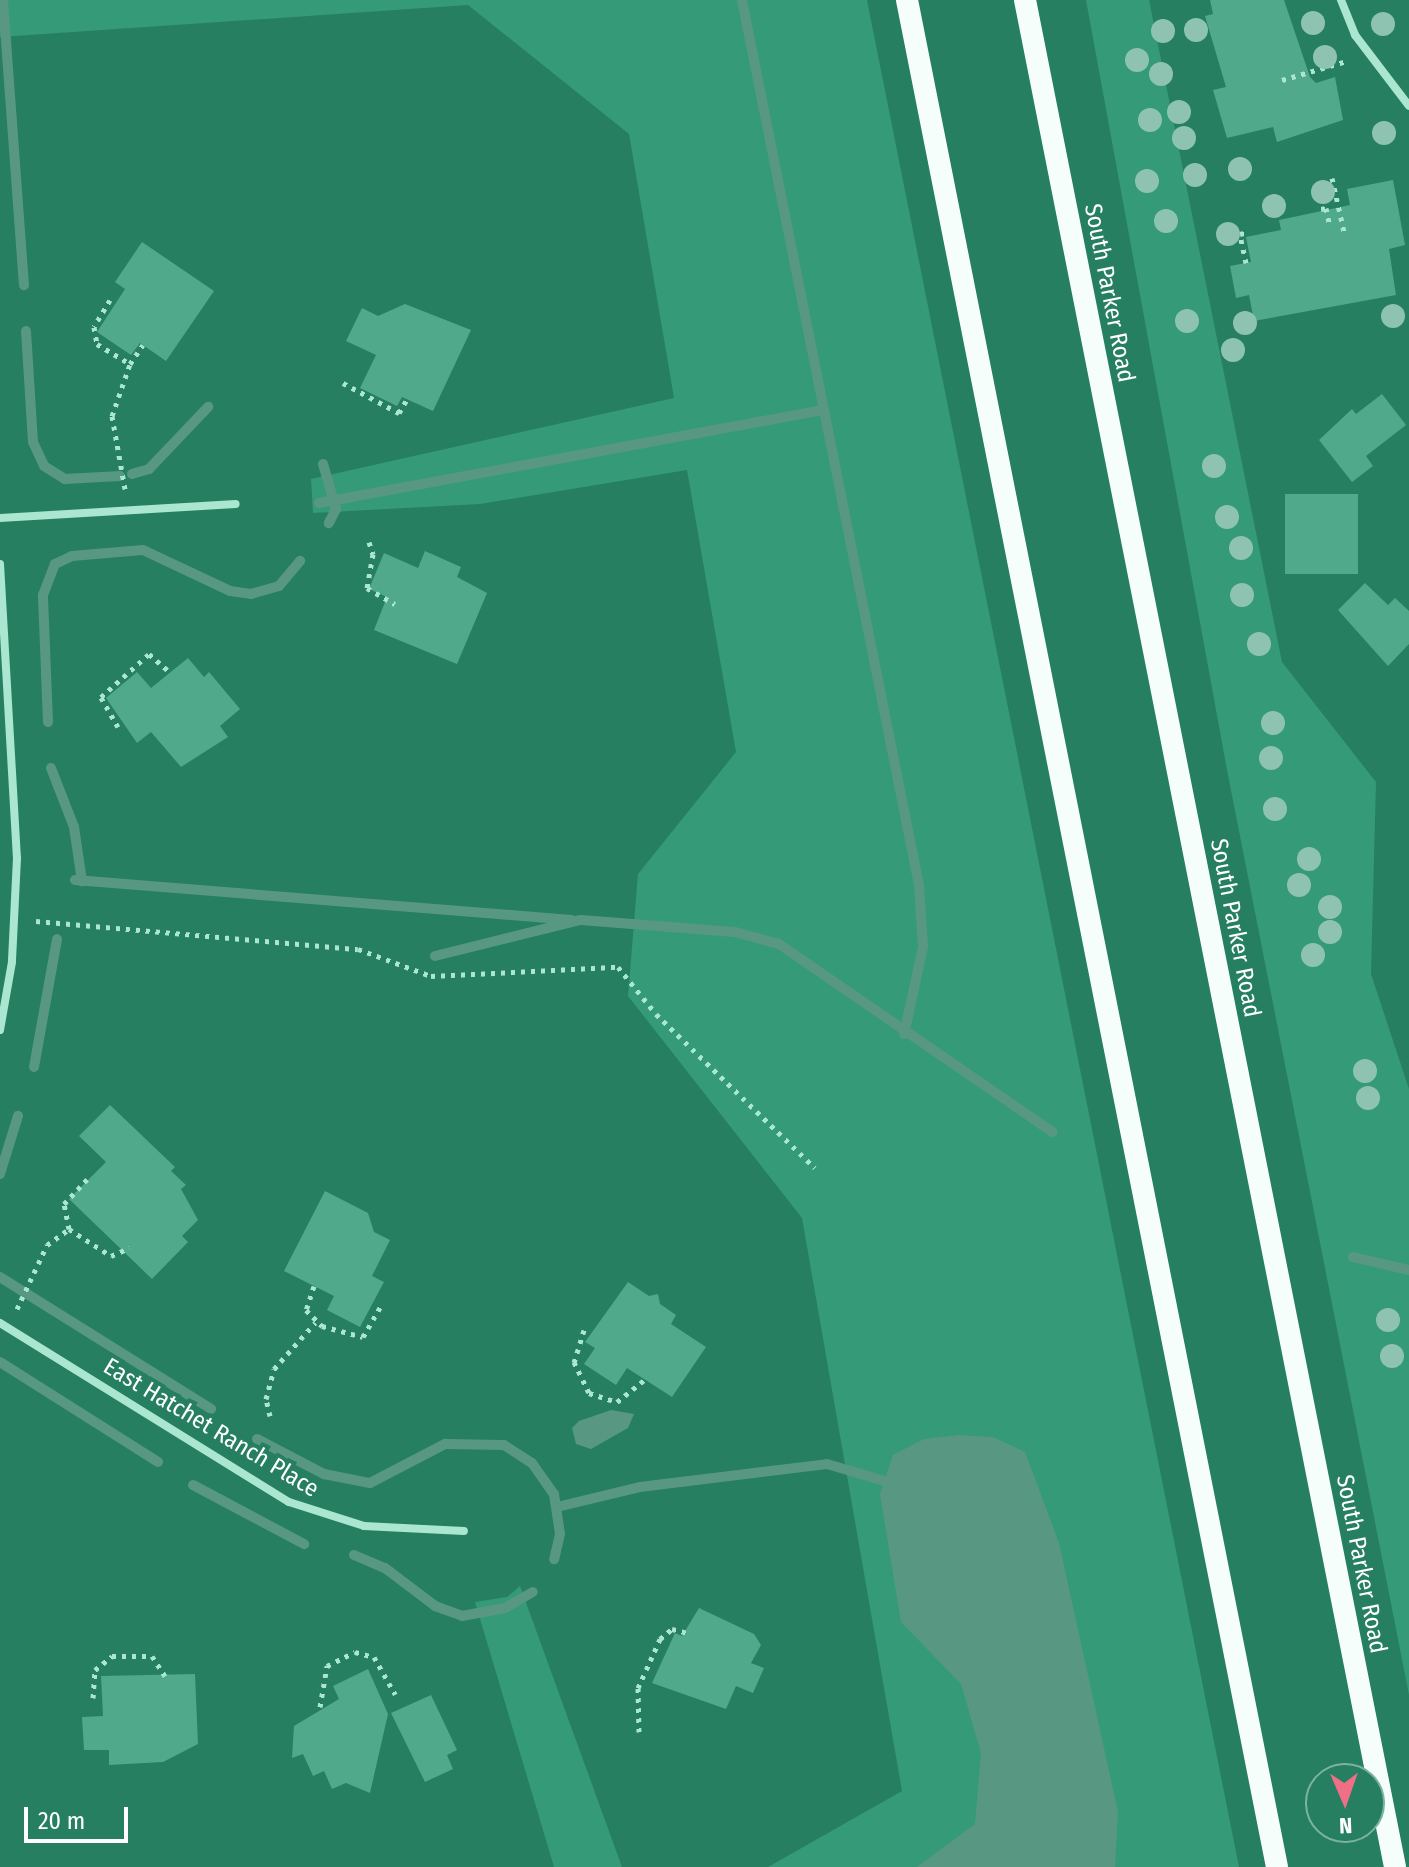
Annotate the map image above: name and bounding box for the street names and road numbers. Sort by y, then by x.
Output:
street label: South Parker Road [1078,201,1140,385]
street label: South Parker Road [1204,836,1266,1020]
street label: East Hatchet Ranch Place [98,1352,324,1504]
street label: South Parker Road [1330,1472,1392,1656]

